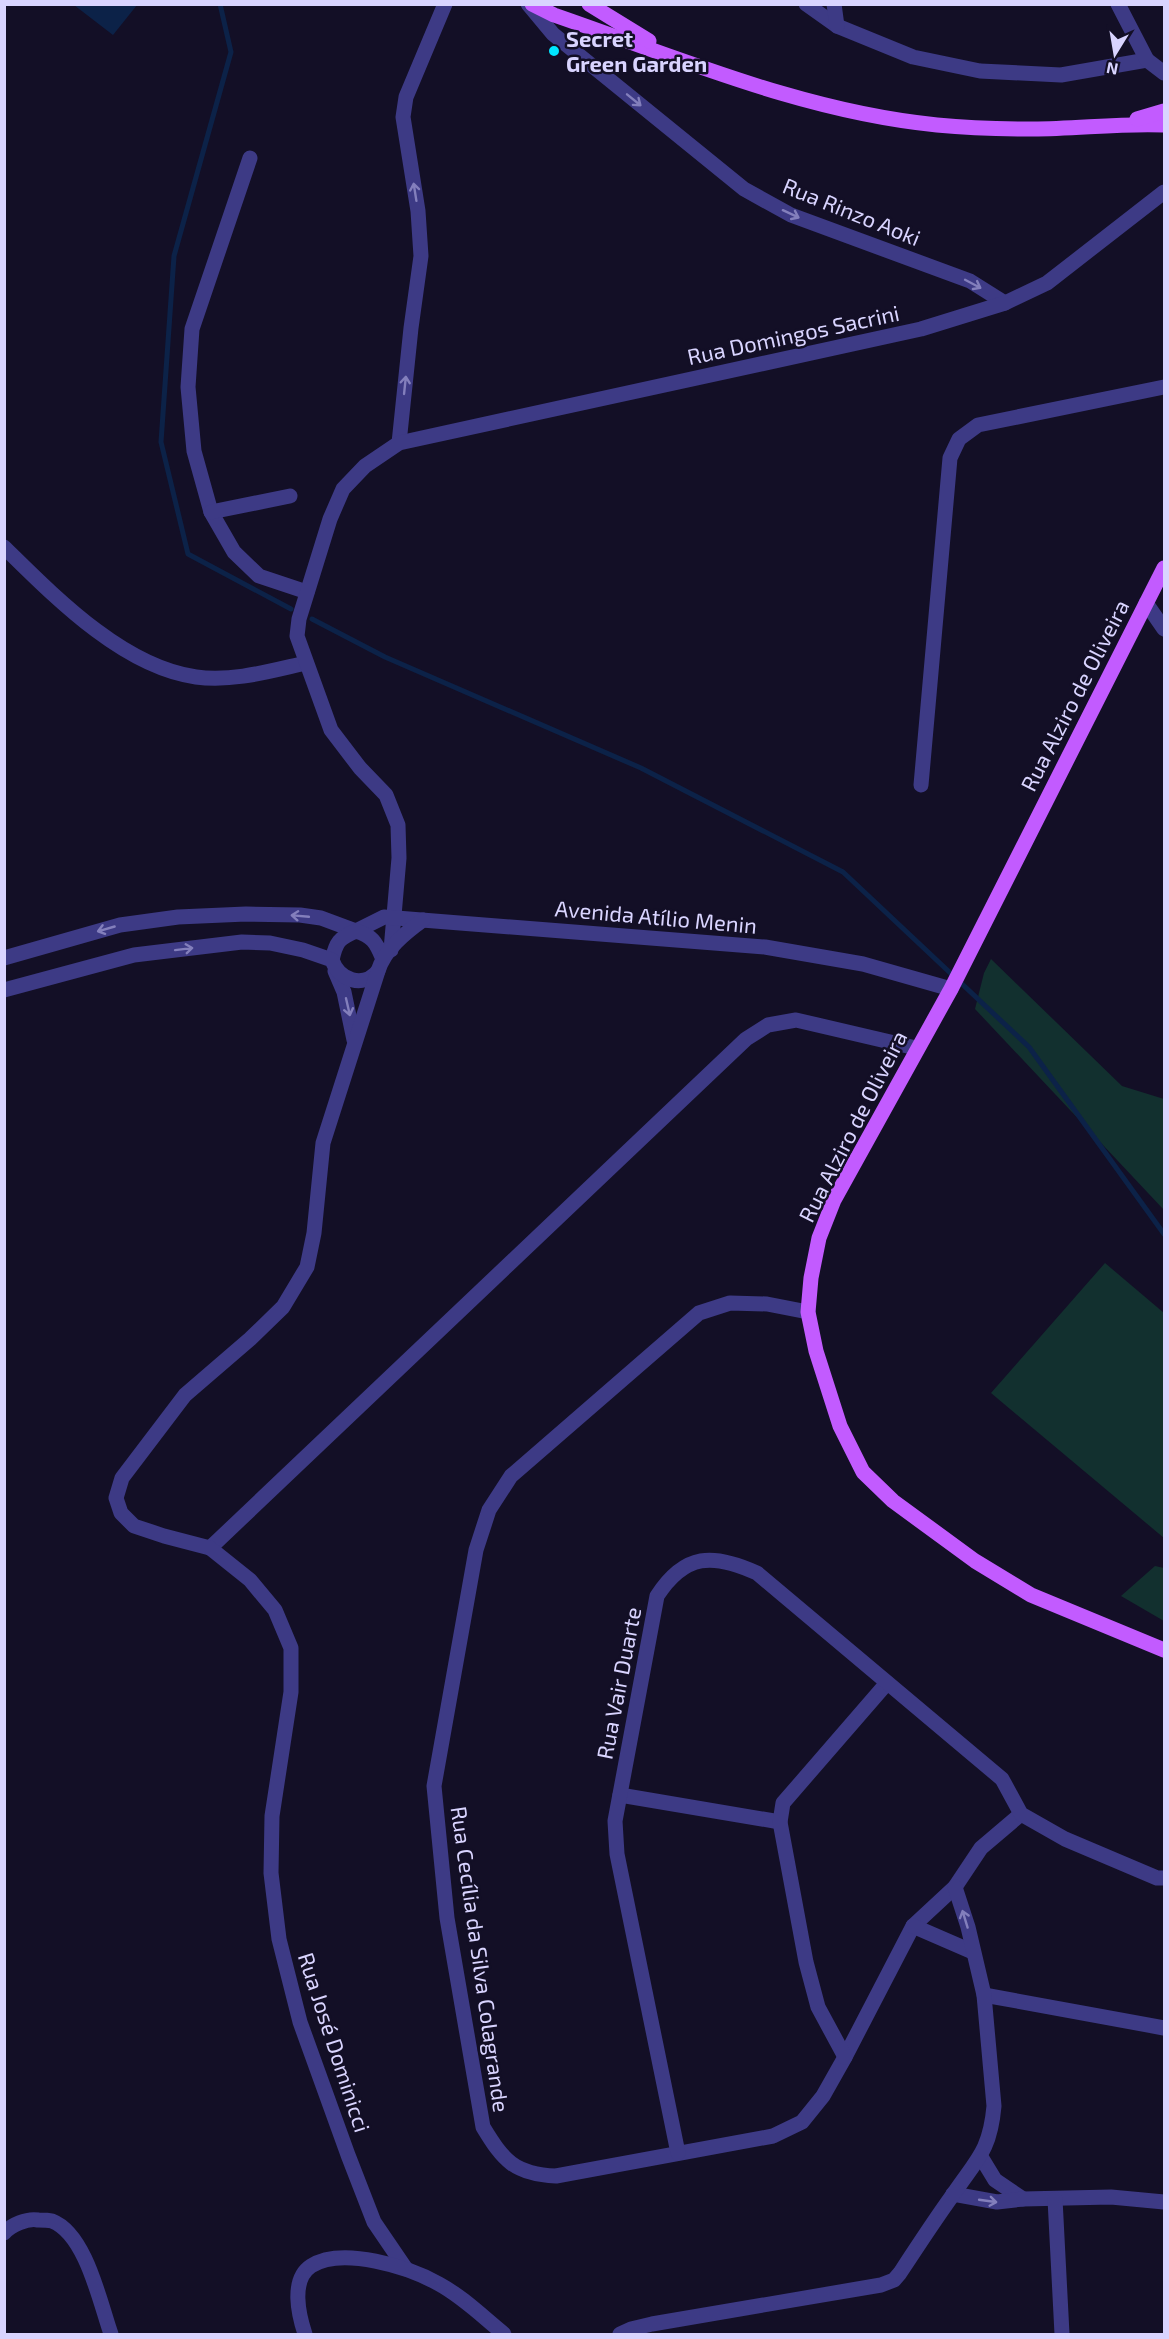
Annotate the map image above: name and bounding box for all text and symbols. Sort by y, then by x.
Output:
north arrow [1085,24,1145,84]
place label: Secret Green Garden [566,25,707,76]
marker: Secret Green Garden [547,44,561,58]
text: N [1105,59,1120,80]
one-way arrow [626,93,642,106]
street label: Rua Rinzo Aoki [780,172,924,250]
one-way arrow [410,182,421,202]
one-way arrow [781,209,799,221]
one-way arrow [964,278,982,290]
street label: Rua Domingos Sacrini [685,299,901,369]
one-way arrow [400,376,411,396]
street label: Rua Alziro de Oliveira [1014,595,1134,795]
street label: Avenida Atílio Menin [554,894,758,938]
one-way arrow [290,910,310,921]
one-way arrow [97,924,116,936]
one-way arrow [174,943,193,954]
one-way arrow [343,997,354,1016]
street label: Rua Alziro de Oliveira [792,1026,912,1226]
street label: Rua Vair Duarte [591,1605,645,1761]
street label: Rua Cecília da Silva Colagrande [447,1804,515,2114]
one-way arrow [959,1910,970,1929]
street label: Rua José Dominicci [294,1949,376,2135]
one-way arrow [978,2195,997,2206]

